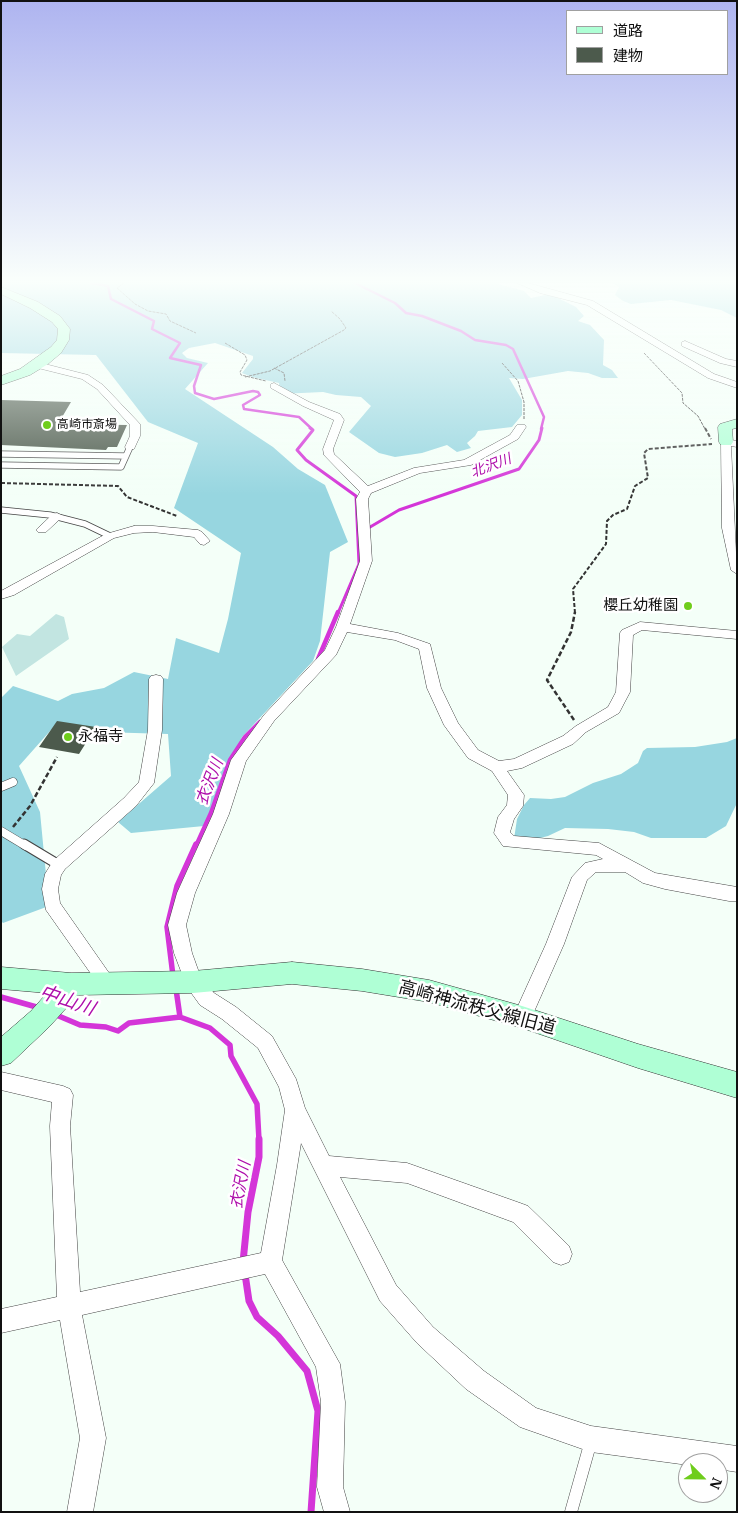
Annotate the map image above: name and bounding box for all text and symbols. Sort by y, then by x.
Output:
legend [566,10,728,75]
text: 道路 [613,21,643,40]
text: 建物 [613,46,643,65]
place label: 高崎市斎場 [57,418,117,432]
marker: 高崎市斎場 [41,419,53,431]
water label: 北沢川 [468,451,514,481]
place label: 櫻丘幼稚園 [603,597,678,615]
marker: 櫻丘幼稚園 [682,600,694,612]
place label: 永福寺 [78,728,123,746]
marker: 永福寺 [62,731,74,743]
water label: 衣沢川 [192,756,228,808]
street label: 高崎神流秩父線旧道 [396,977,558,1039]
water label: 中山川 [36,981,98,1021]
water label: 衣沢川 [227,1160,255,1210]
north arrow [678,1453,728,1503]
text: N [705,1475,726,1492]

